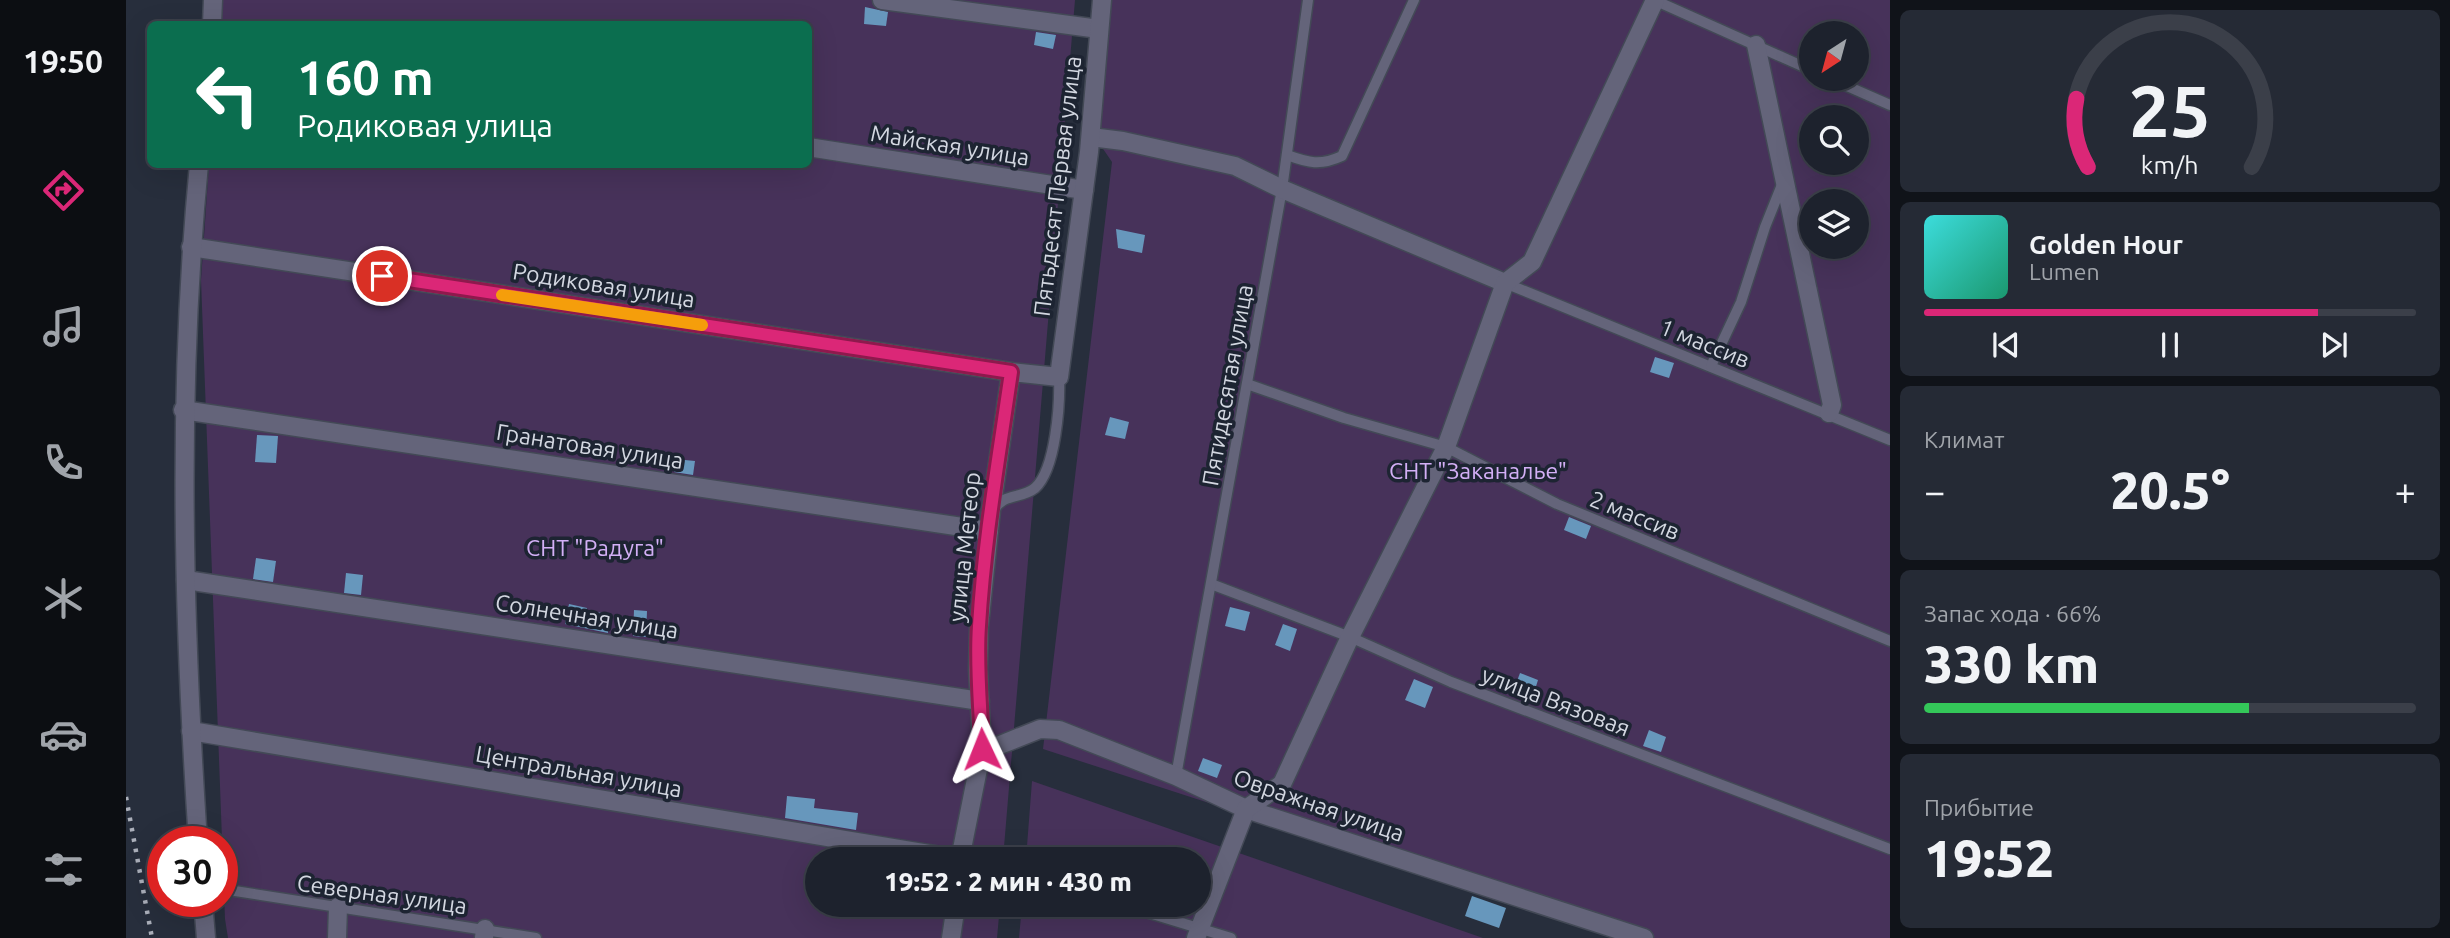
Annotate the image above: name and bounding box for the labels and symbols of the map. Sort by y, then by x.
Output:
north arrow [1799,21,1869,91]
street label: Пятьдесят Первая улица [1029,54,1085,318]
street label: Майская улица [869,120,1031,170]
pin [352,246,412,306]
street label: Родиковая улица [511,258,697,312]
street label: Пятидесятая улица [1197,282,1257,488]
street label: 1 массив [1657,314,1753,372]
street label: Гранатовая улица [495,419,685,473]
park label: СНТ "Заканалье" [1389,458,1567,483]
street label: улица Метеор [944,471,984,623]
street label: 2 массив [1587,486,1683,544]
park label: СНТ "Радуга" [526,535,664,560]
street label: Солнечная улица [494,589,680,643]
street label: улица Вязовая [1478,661,1634,741]
position arrow [945,712,1019,786]
street label: Центральная улица [474,741,684,801]
street label: Овражная улица [1230,764,1408,846]
speed limit sign: 30 [147,826,238,917]
street label: Северная улица [295,870,469,918]

